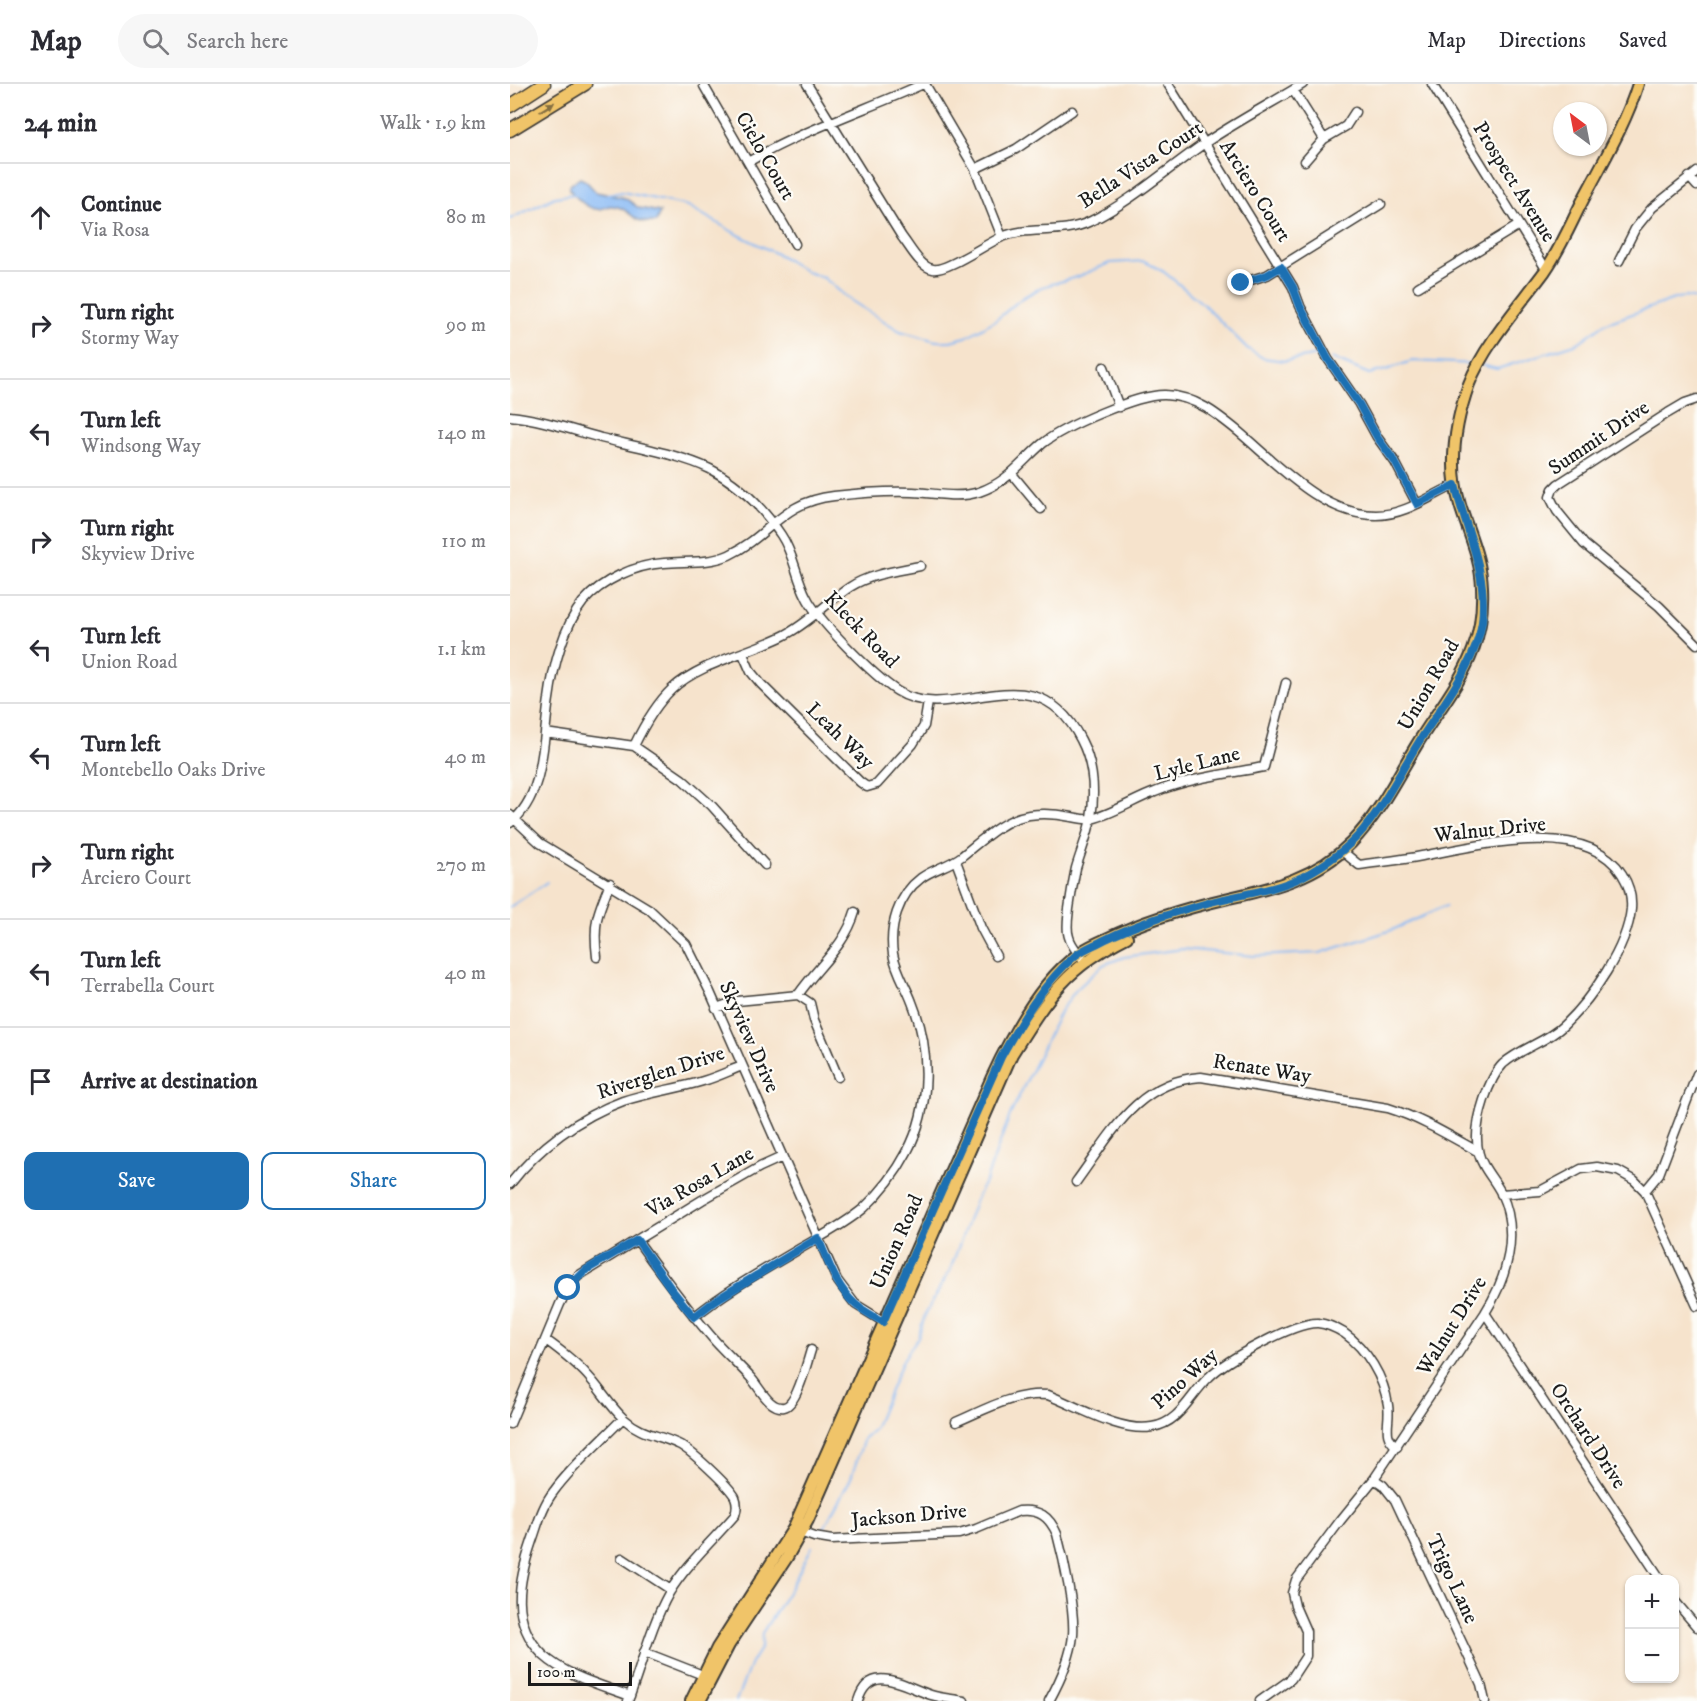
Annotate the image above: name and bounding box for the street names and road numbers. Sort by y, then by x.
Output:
street label: Cielo Court [729,107,801,205]
street label: Bella Vista Court [1074,115,1208,215]
street label: Prospect Avenue [1467,117,1562,247]
street label: Arciero Court [1213,135,1297,247]
street label: Summit Drive [1544,395,1655,481]
street label: Kleck Road [818,586,904,674]
street label: Union Road [1392,634,1466,735]
street label: Leah Way [800,697,880,776]
street label: Lyle Lane [1151,741,1243,787]
street label: Walnut Drive [1432,811,1547,849]
street label: Skyview Drive [713,977,785,1097]
street label: Riverglen Drive [594,1040,728,1106]
street label: Renate Way [1211,1048,1314,1090]
street label: Via Rosa Lane [641,1141,759,1224]
street label: Union Road [865,1190,930,1294]
street label: Walnut Drive [1411,1271,1493,1381]
street label: Pino Way [1147,1342,1224,1415]
street label: Orchard Drive [1544,1378,1632,1494]
street label: Jackson Drive [848,1498,968,1534]
street label: Trigo Lane [1420,1530,1484,1628]

